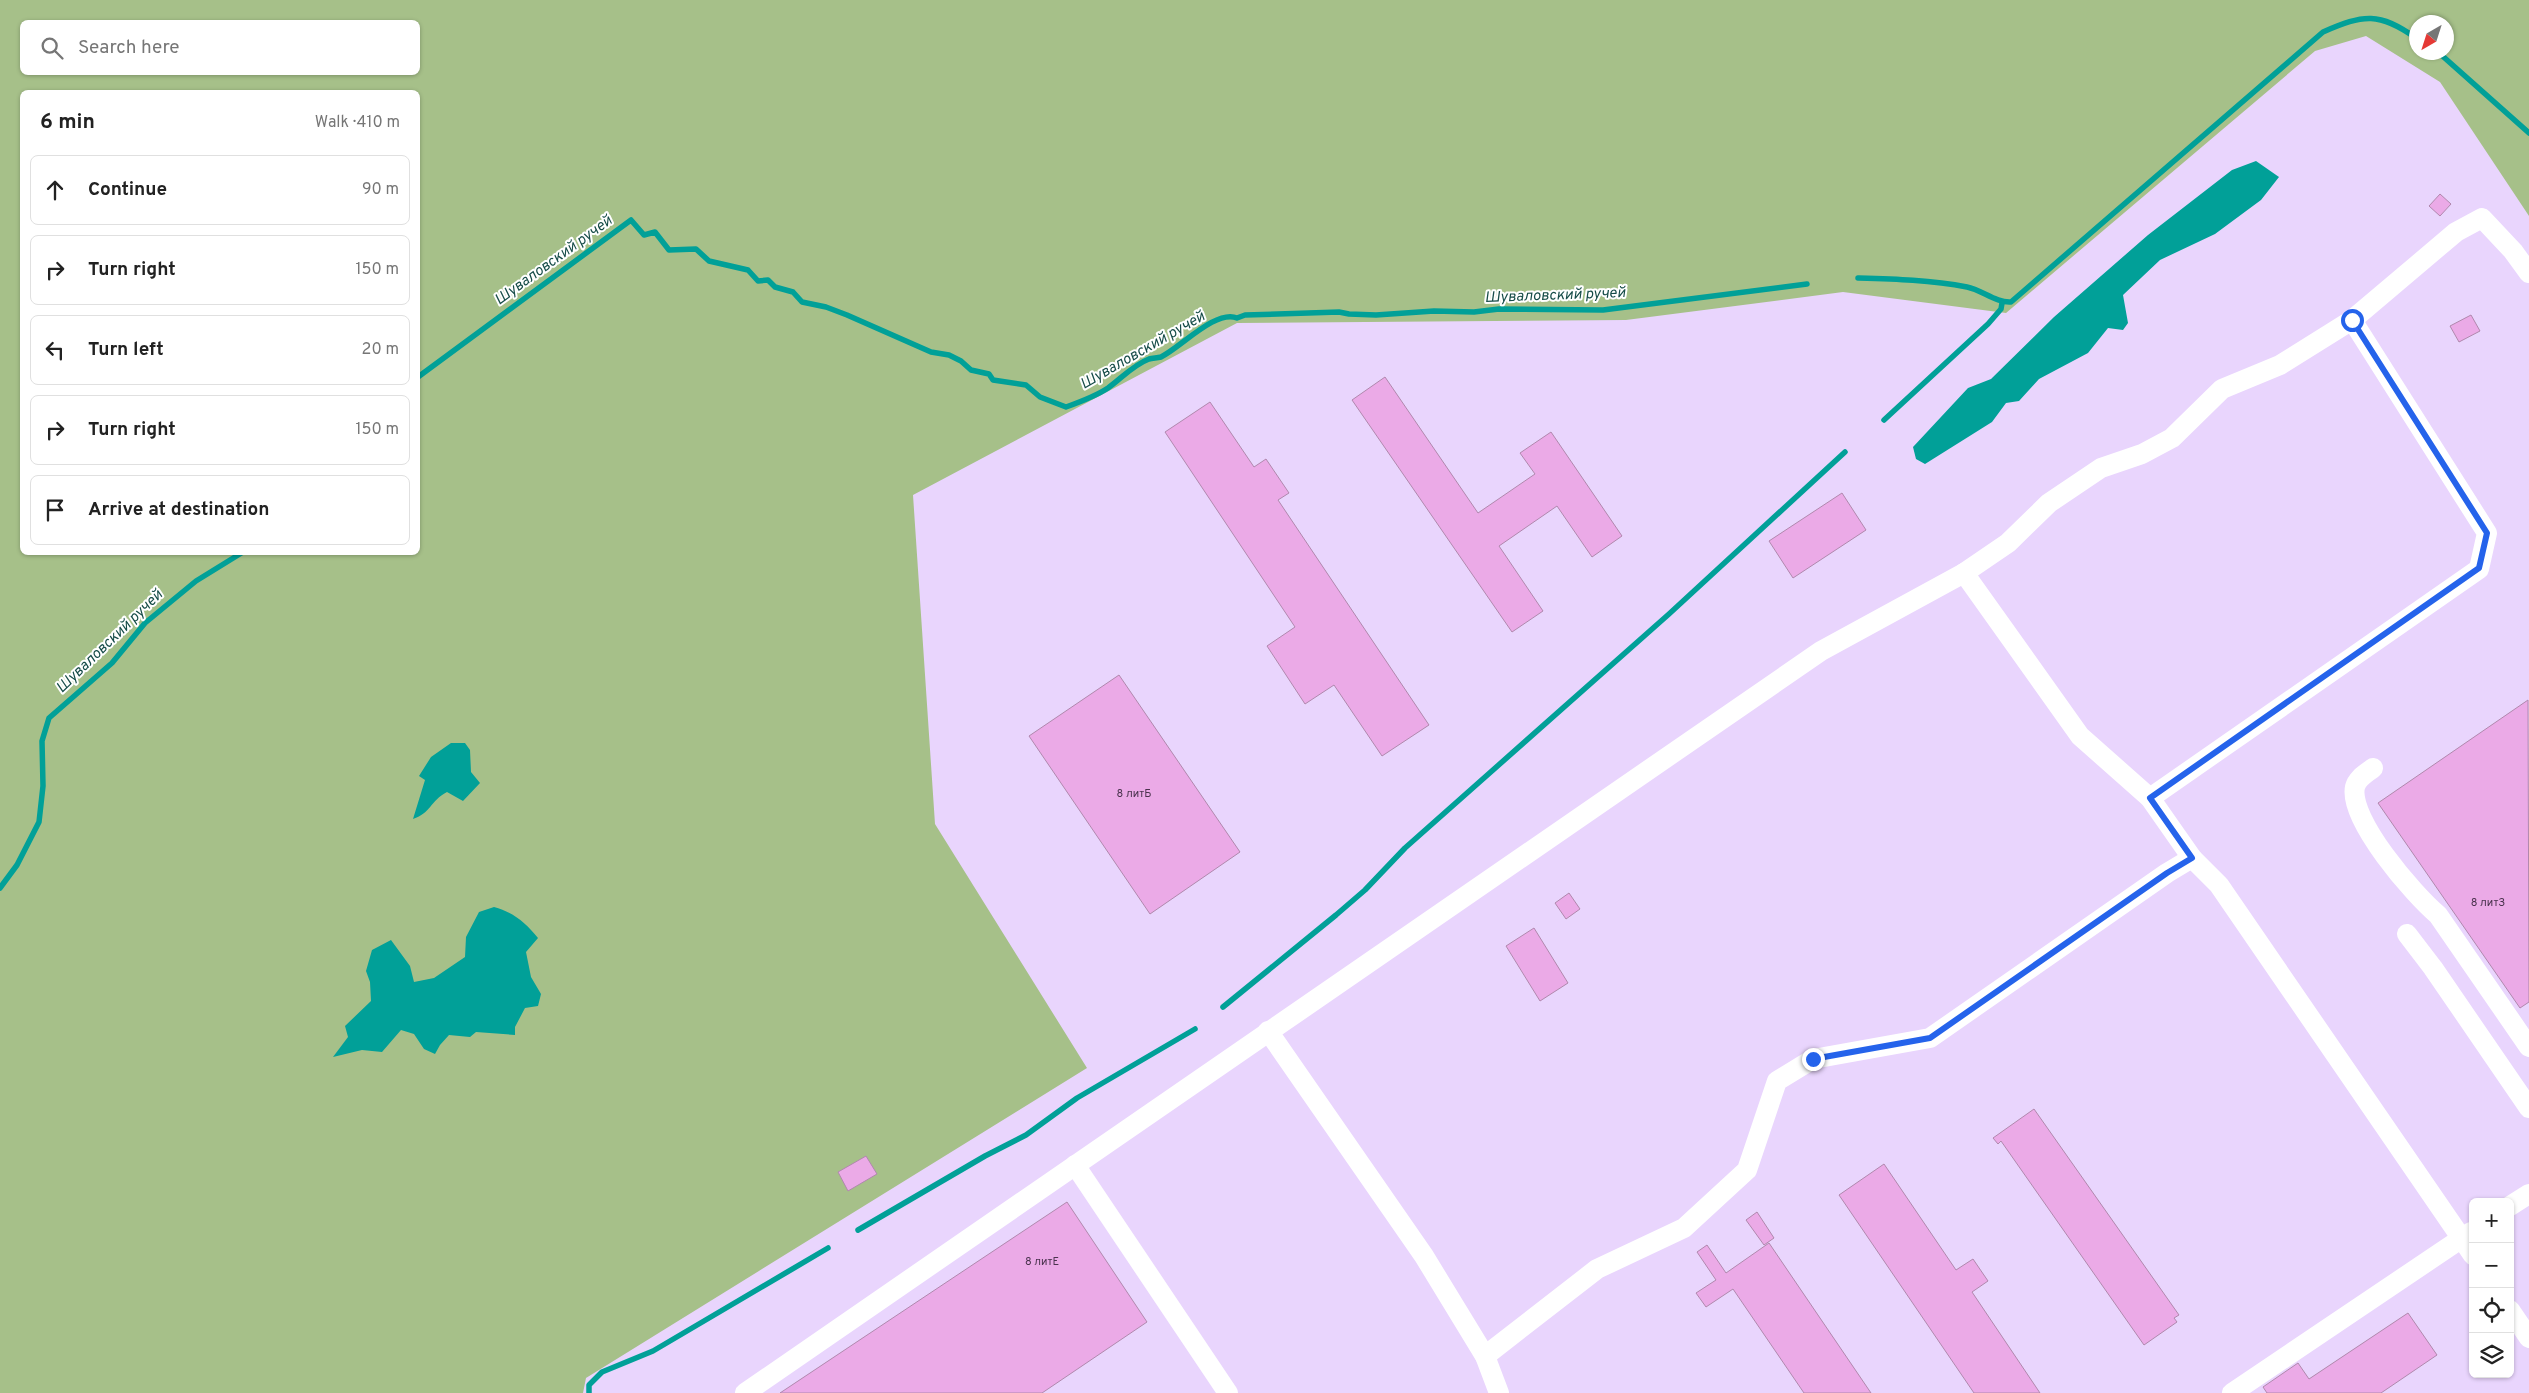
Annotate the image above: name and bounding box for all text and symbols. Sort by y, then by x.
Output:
north arrow [2409,15,2454,60]
search box [20,20,420,75]
icon: search [38,34,66,62]
text: Search here [78,36,180,60]
text: 6 min [40,109,95,136]
text: Walk · 410 m [315,113,400,133]
icon: ahead [41,176,69,204]
text: Continue [88,178,167,202]
text: 90 m [362,180,399,200]
water label: Шуваловский ручей [491,211,618,310]
icon: right [41,256,69,284]
text: Turn right [88,258,176,282]
text: 150 m [356,260,399,280]
water label: Шуваловский ручей [1484,284,1627,308]
water label: Шуваловский ручей [1077,307,1210,394]
route start [2341,309,2364,332]
icon: left [41,336,69,364]
text: Turn left [88,338,164,362]
text: 20 m [362,340,399,360]
icon: right [41,416,69,444]
text: Turn right [88,418,176,442]
text: 150 m [356,420,399,440]
icon: arrive [41,496,69,524]
text: Arrive at destination [88,498,269,522]
water label: Шуваловский ручей [53,585,168,698]
house number: 8 литБ [1117,787,1151,801]
house number: 8 литЗ [2471,896,2505,910]
route end [1802,1048,1825,1071]
map controls [2469,1198,2514,1378]
button: + [2469,1198,2514,1243]
button: − [2469,1243,2514,1288]
house number: 8 литЕ [1025,1255,1059,1269]
button: locate [2469,1288,2514,1333]
button: layers [2469,1333,2514,1378]

